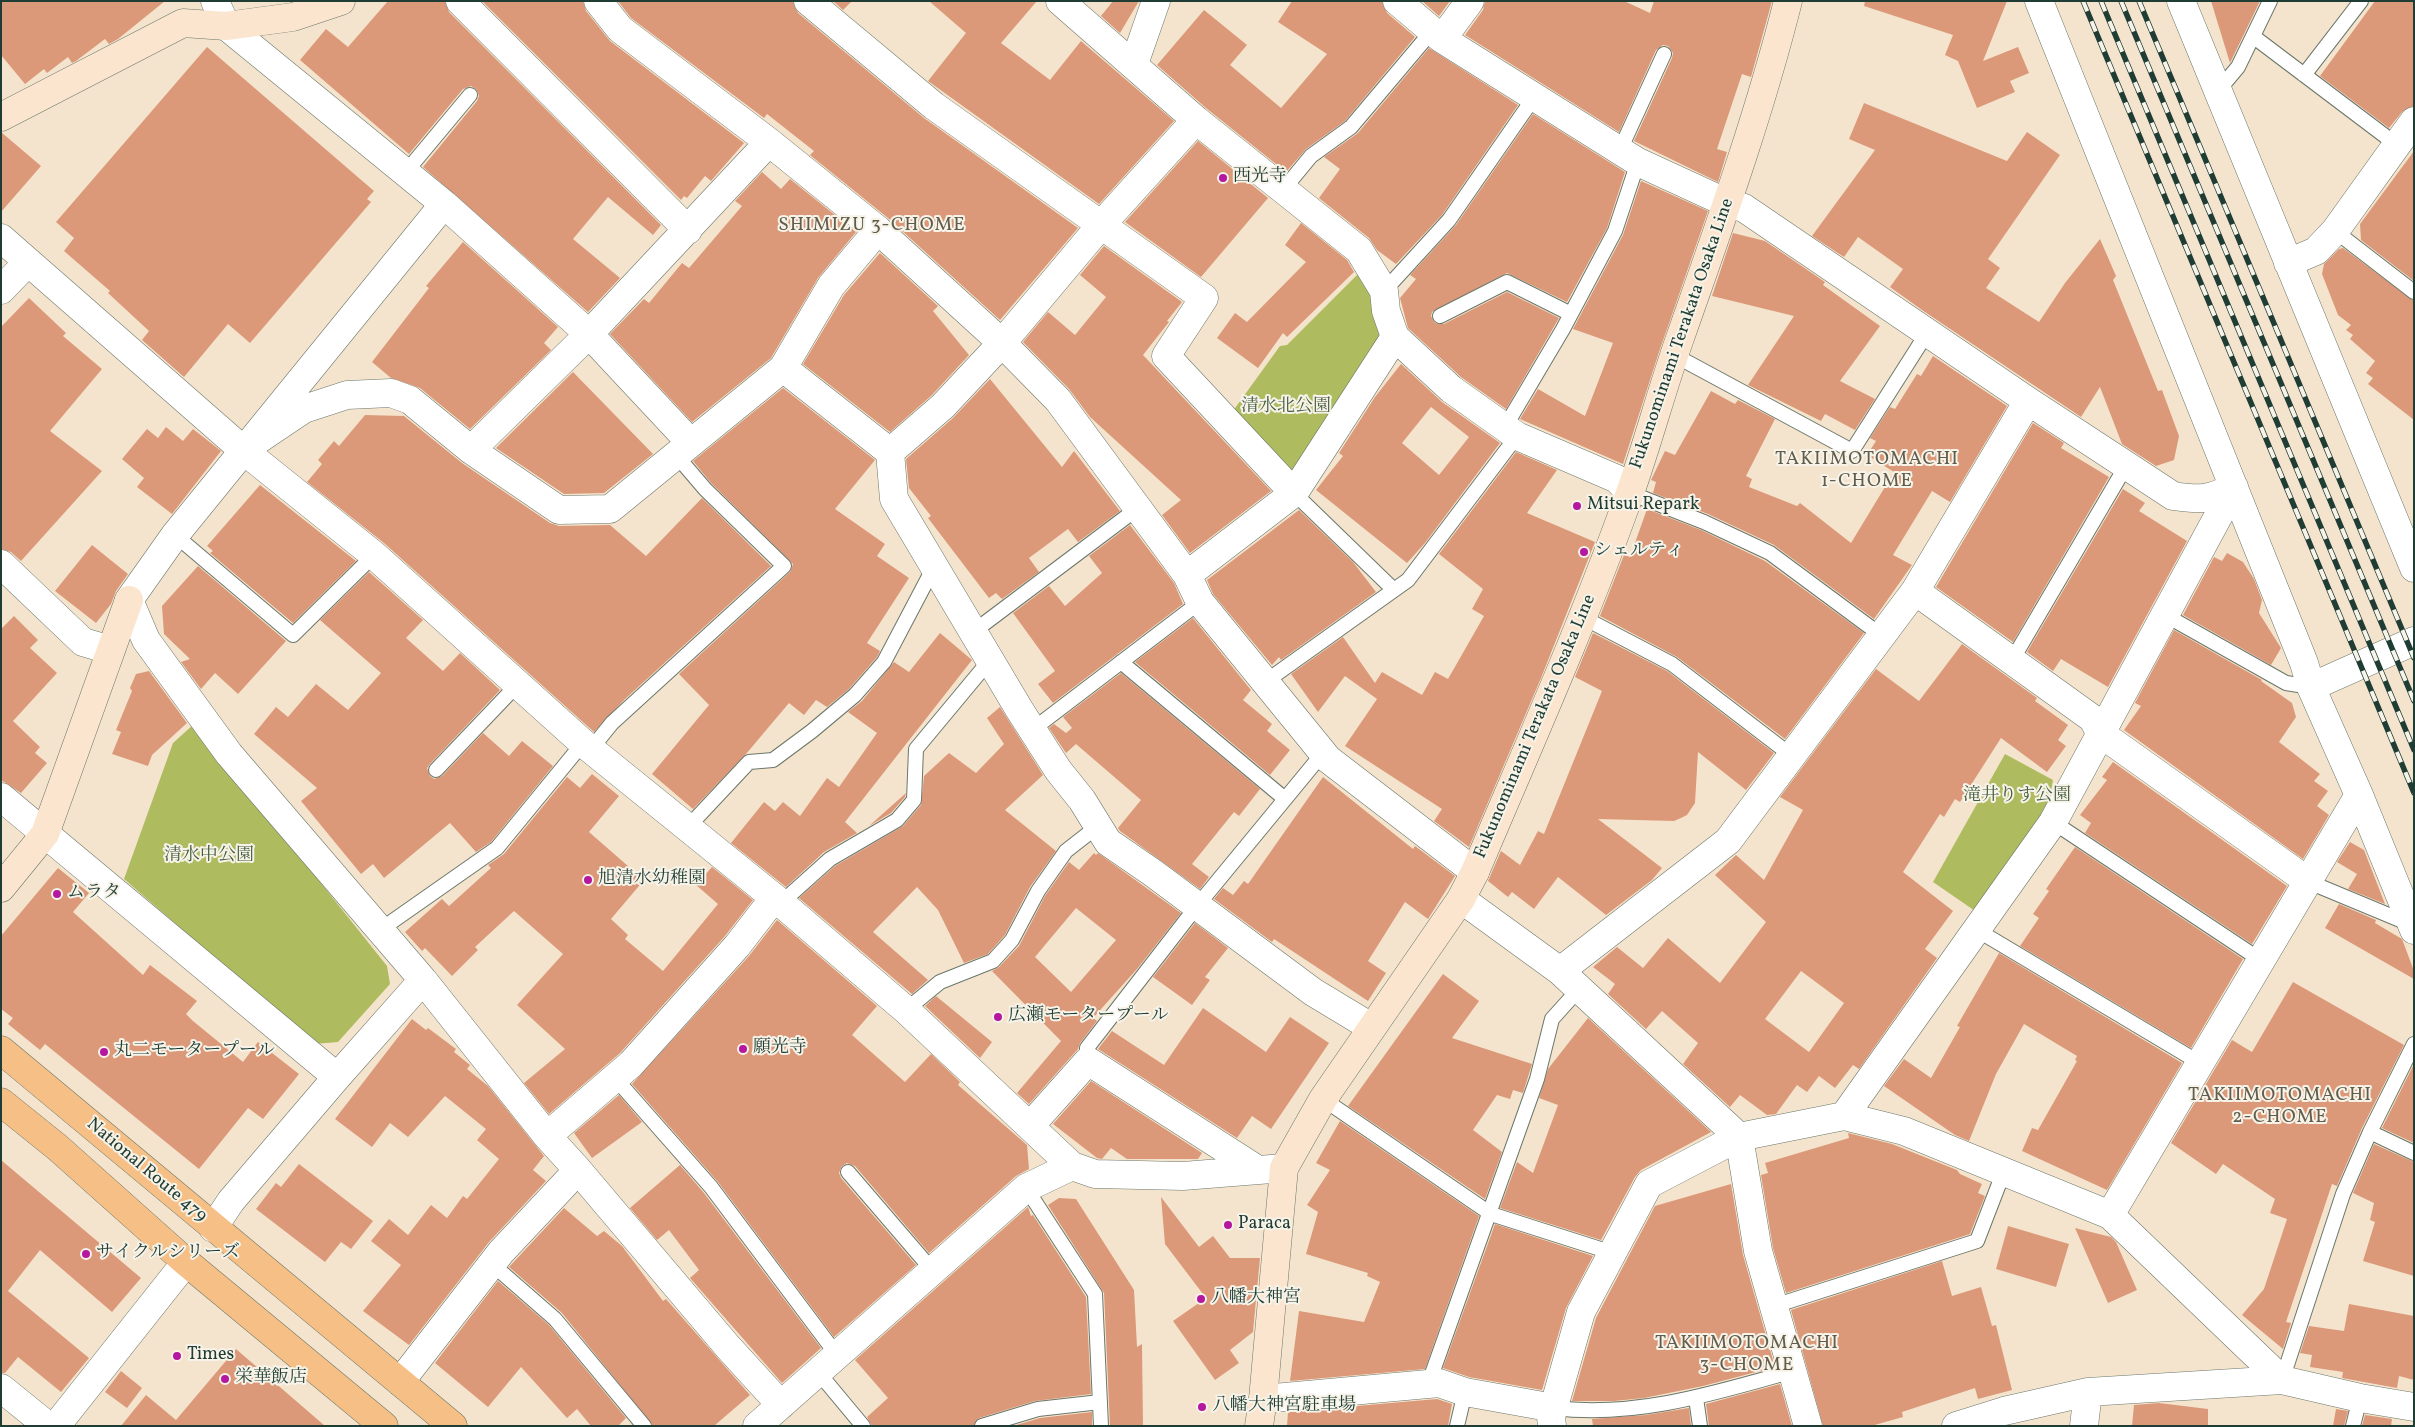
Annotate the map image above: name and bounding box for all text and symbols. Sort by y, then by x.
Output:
place label: 西光寺 [1233,167,1287,189]
marker: 西光寺 [1217,172,1229,184]
street label: Fukunominami Terakata Osaka Line [1626,196,1740,472]
district label: SHIMIZU 3-CHOME [776,216,968,238]
park label: 清水北公園 [1241,397,1331,419]
district label: TAKIIMOTOMACHI 1-CHOME [1773,450,1961,494]
place label: Mitsui Repark [1587,495,1699,517]
marker: Mitsui Repark [1571,500,1583,512]
place label: シェルティ [1594,541,1684,563]
marker: シェルティ [1578,546,1590,558]
street label: Fukunominami Terakata Osaka Line [1470,592,1602,862]
park label: 滝井りす公園 [1963,786,2071,808]
park label: 清水中公園 [164,846,254,868]
place label: 旭清水幼稚園 [598,869,706,891]
marker: 旭清水幼稚園 [582,874,594,886]
place label: ムラタ [67,883,121,905]
marker: ムラタ [51,888,63,900]
place label: 広瀬モータープール [1008,1006,1169,1028]
marker: 広瀬モータープール [992,1011,1004,1023]
place label: 願光寺 [753,1038,807,1060]
place label: 丸二モータープール [114,1041,275,1063]
marker: 願光寺 [737,1043,749,1055]
marker: 丸二モータープール [98,1046,110,1058]
district label: TAKIIMOTOMACHI 2-CHOME [2186,1086,2374,1130]
street label: National Route 479 [81,1114,211,1228]
place label: Paraca [1238,1214,1291,1236]
marker: Paraca [1222,1219,1234,1231]
place label: サイクルシリーズ [96,1243,240,1265]
marker: サイクルシリーズ [80,1248,92,1260]
place label: 八幡大神宮 [1211,1288,1301,1310]
marker: 八幡大神宮 [1195,1293,1207,1305]
district label: TAKIIMOTOMACHI 3-CHOME [1653,1334,1841,1378]
place label: Times [187,1345,234,1367]
marker: Times [171,1350,183,1362]
place label: 栄華飯店 [235,1368,307,1390]
marker: 栄華飯店 [219,1373,231,1385]
place label: 八幡大神宮駐車場 [1212,1396,1356,1418]
marker: 八幡大神宮駐車場 [1196,1401,1208,1413]

